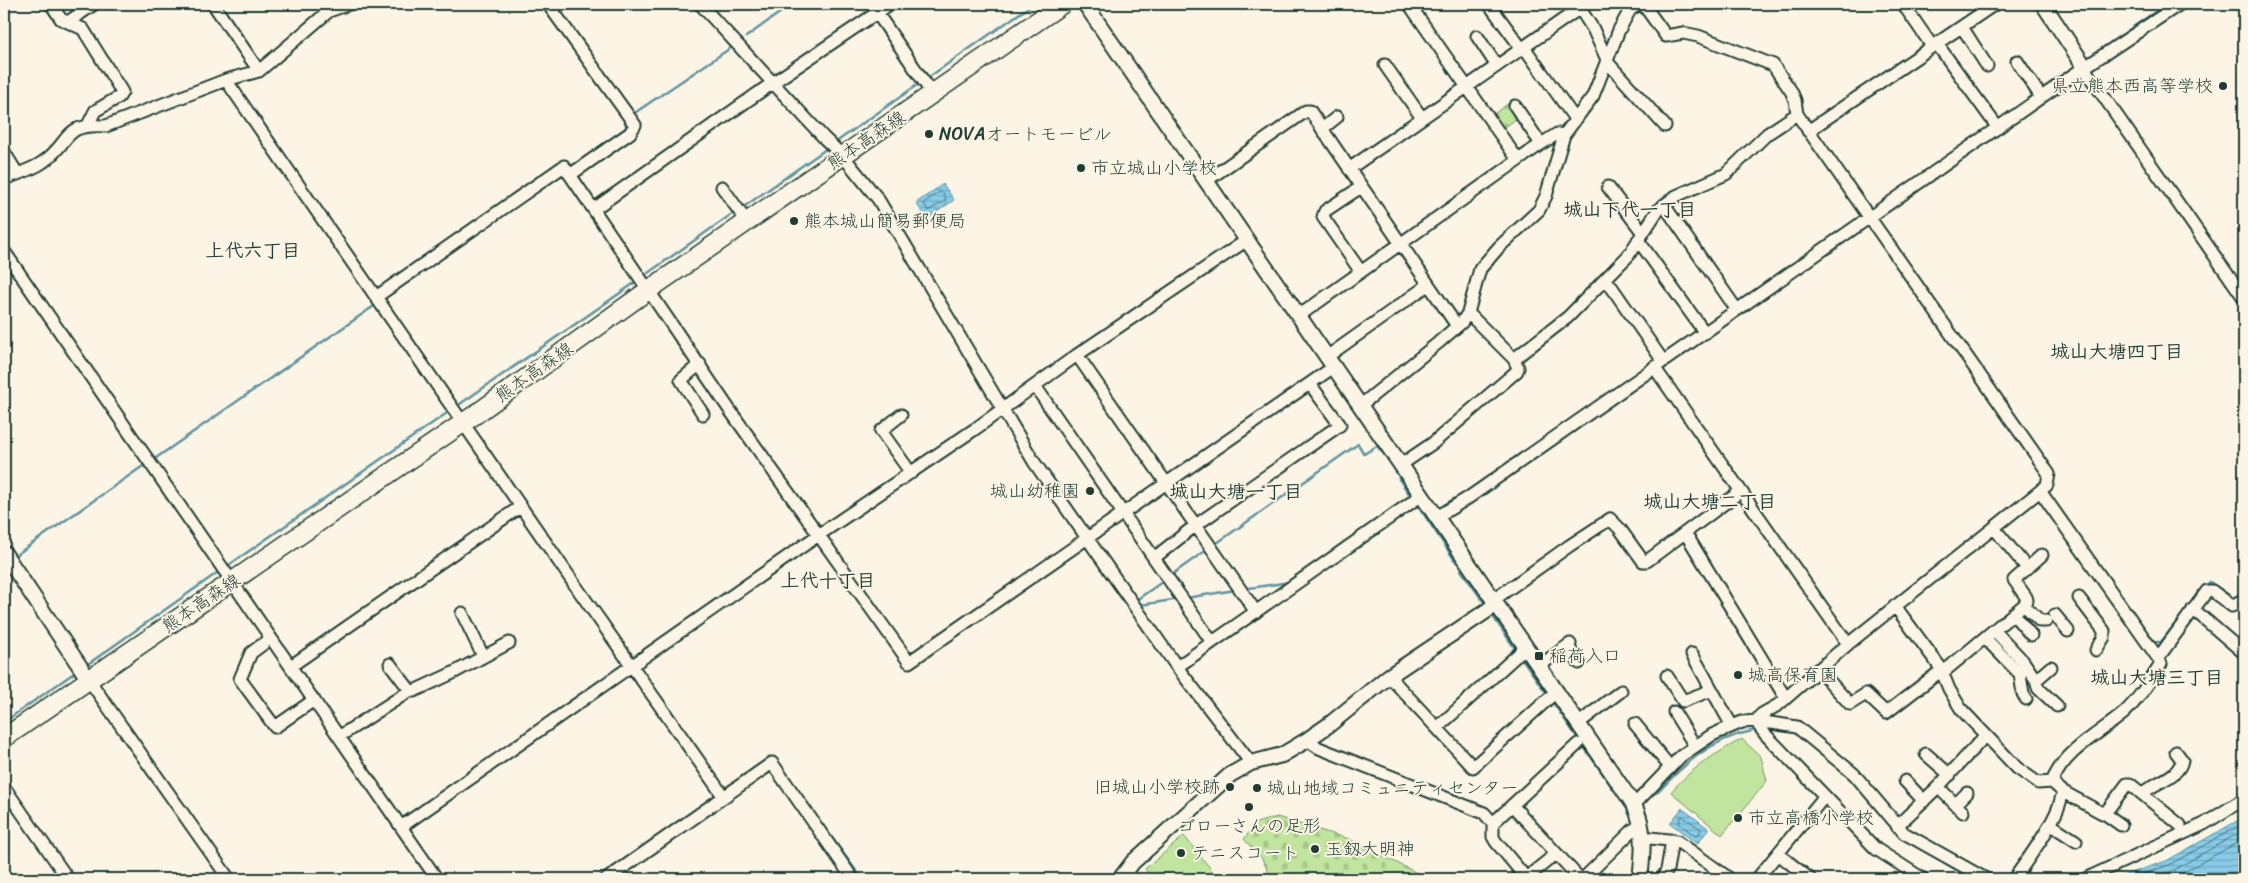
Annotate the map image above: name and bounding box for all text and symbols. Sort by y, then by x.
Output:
place label: 県立熊本西高等学校 [2051,70,2213,102]
marker: 県立熊本西高等学校 [2217,80,2229,92]
street label: 熊本高森線 [820,102,912,178]
place label: NOVAオートモービル [939,118,1111,150]
marker: NOVAオートモービル [923,128,935,140]
place label: 市立城山小学校 [1091,152,1217,184]
marker: 市立城山小学校 [1075,162,1087,174]
district label: 城山下代一丁目 [1563,193,1697,226]
place label: 熊本城山簡易郵便局 [804,205,966,237]
marker: 熊本城山簡易郵便局 [788,215,800,227]
district label: 上代六丁目 [205,234,301,267]
street label: 熊本高森線 [488,333,580,411]
district label: 城山大塘四丁目 [2050,335,2184,368]
place label: 城山幼稚園 [990,475,1080,507]
district label: 城山大塘一丁目 [1169,475,1303,508]
marker: 城山幼稚園 [1084,485,1096,497]
district label: 城山大塘二丁目 [1643,485,1777,518]
district label: 上代十丁目 [780,564,876,597]
street label: 熊本高森線 [155,565,247,641]
place label: 稲荷入口 [1549,640,1621,672]
marker: 稲荷入口 [1533,650,1545,662]
place label: 城高保育園 [1748,659,1838,691]
district label: 城山大塘三丁目 [2090,661,2224,694]
marker: 城高保育園 [1732,669,1744,681]
place label: 旧城山小学校跡 [1094,771,1220,803]
place label: 城山地域コミュニティセンター [1267,772,1518,804]
marker: 旧城山小学校跡 [1224,781,1236,793]
marker: 城山地域コミュニティセンター [1251,782,1263,794]
marker: ゴローさんの足形 [1243,801,1255,813]
place label: 市立高橋小学校 [1748,802,1874,834]
place label: ゴローさんの足形 [1177,810,1321,842]
marker: 市立高橋小学校 [1732,812,1744,824]
place label: 玉釼大明神 [1325,833,1415,865]
place label: テニスコート [1191,837,1299,869]
marker: 玉釼大明神 [1309,843,1321,855]
marker: テニスコート [1175,847,1187,859]

